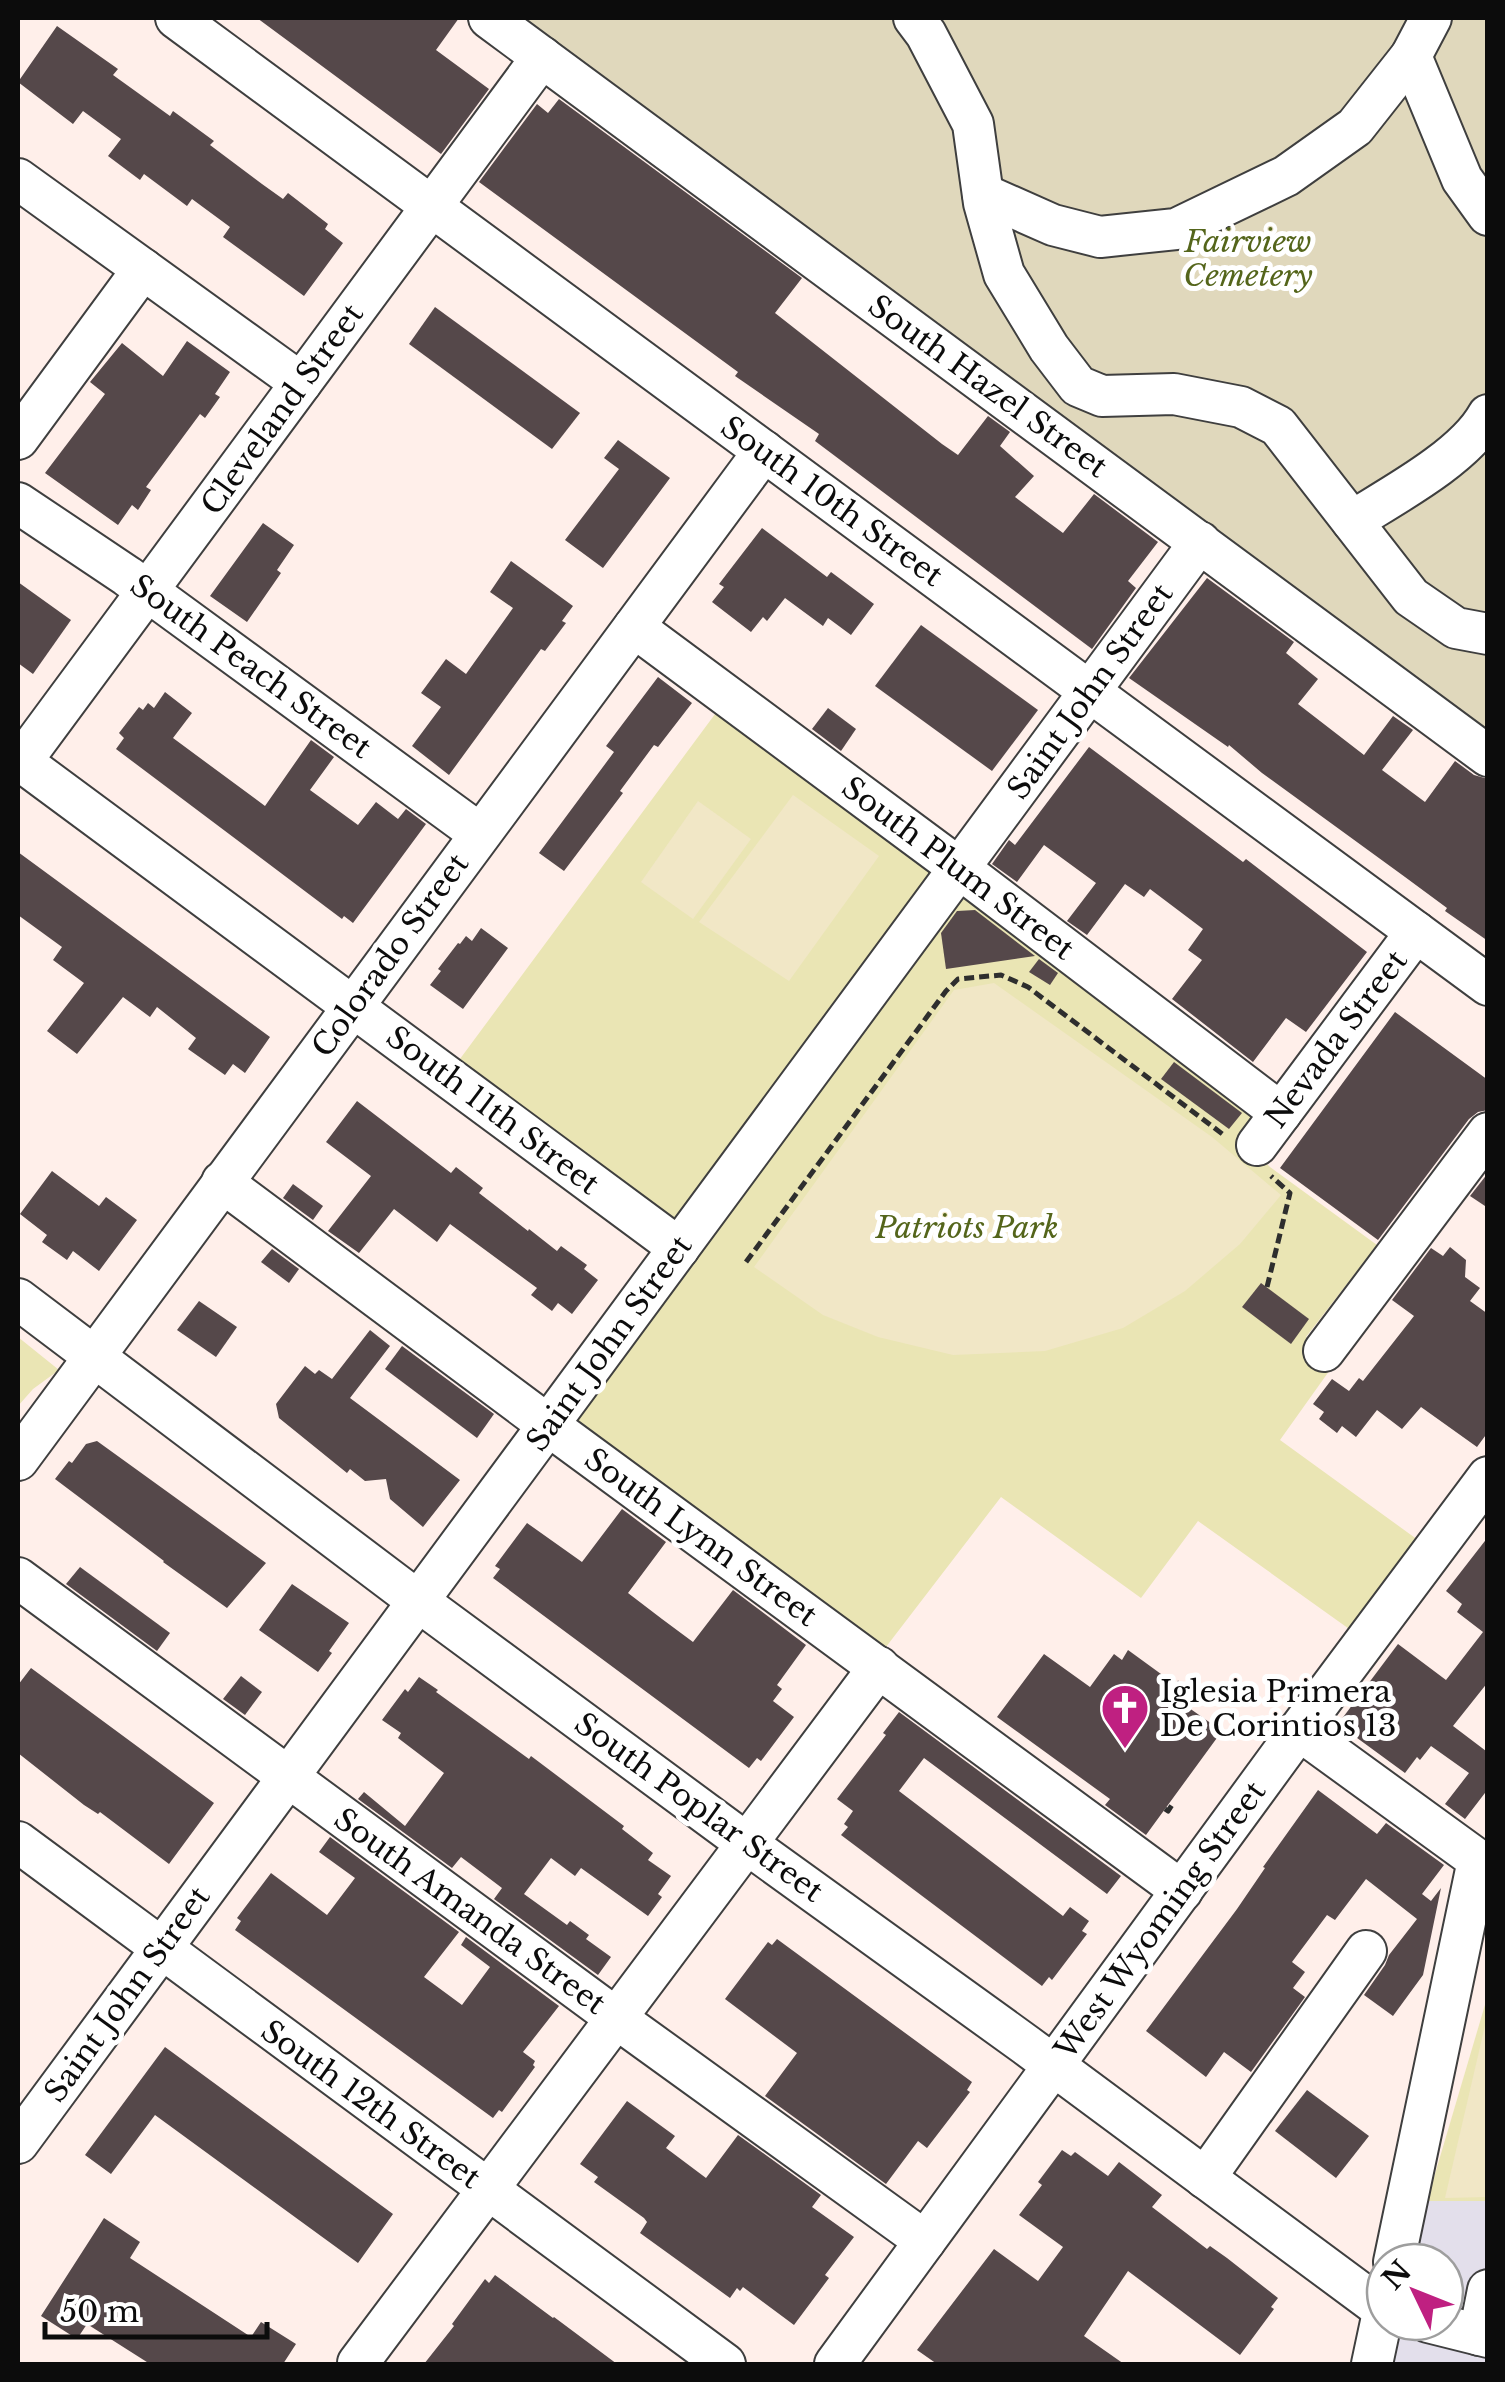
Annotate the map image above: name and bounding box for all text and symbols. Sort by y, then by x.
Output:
park label: Fairview Cemetery [1183,223,1313,294]
street label: South Hazel Street [861,287,1115,486]
street label: Cleveland Street [193,296,371,522]
street label: South 10th Street [714,408,951,594]
street label: South Peach Street [123,566,379,766]
street label: Saint John Street [999,575,1181,806]
street label: South Plum Street [835,769,1082,968]
street label: Colorado Street [304,845,477,1064]
street label: Nevada Street [1257,942,1415,1135]
street label: South 11th Street [379,1018,607,1203]
park label: Patriots Park [874,1209,1059,1246]
street label: Saint John Street [518,1227,700,1458]
street label: South Lynn Street [577,1440,825,1634]
place label: Iglesia Primera De Corintios 13 [1160,1673,1397,1744]
church icon: Iglesia Primera De Corintios 13 [1099,1682,1151,1750]
street label: South Poplar Street [568,1704,831,1910]
street label: West Wyoming Street [1046,1773,1274,2067]
street label: South Amanda Street [327,1800,613,2022]
street label: Saint John Street [36,1878,218,2109]
street label: South 12th Street [254,2012,489,2196]
north arrow [1365,2242,1465,2342]
text: N [1375,2254,1419,2297]
scale bar [45,2277,268,2339]
text: 50 m [60,2293,139,2330]

